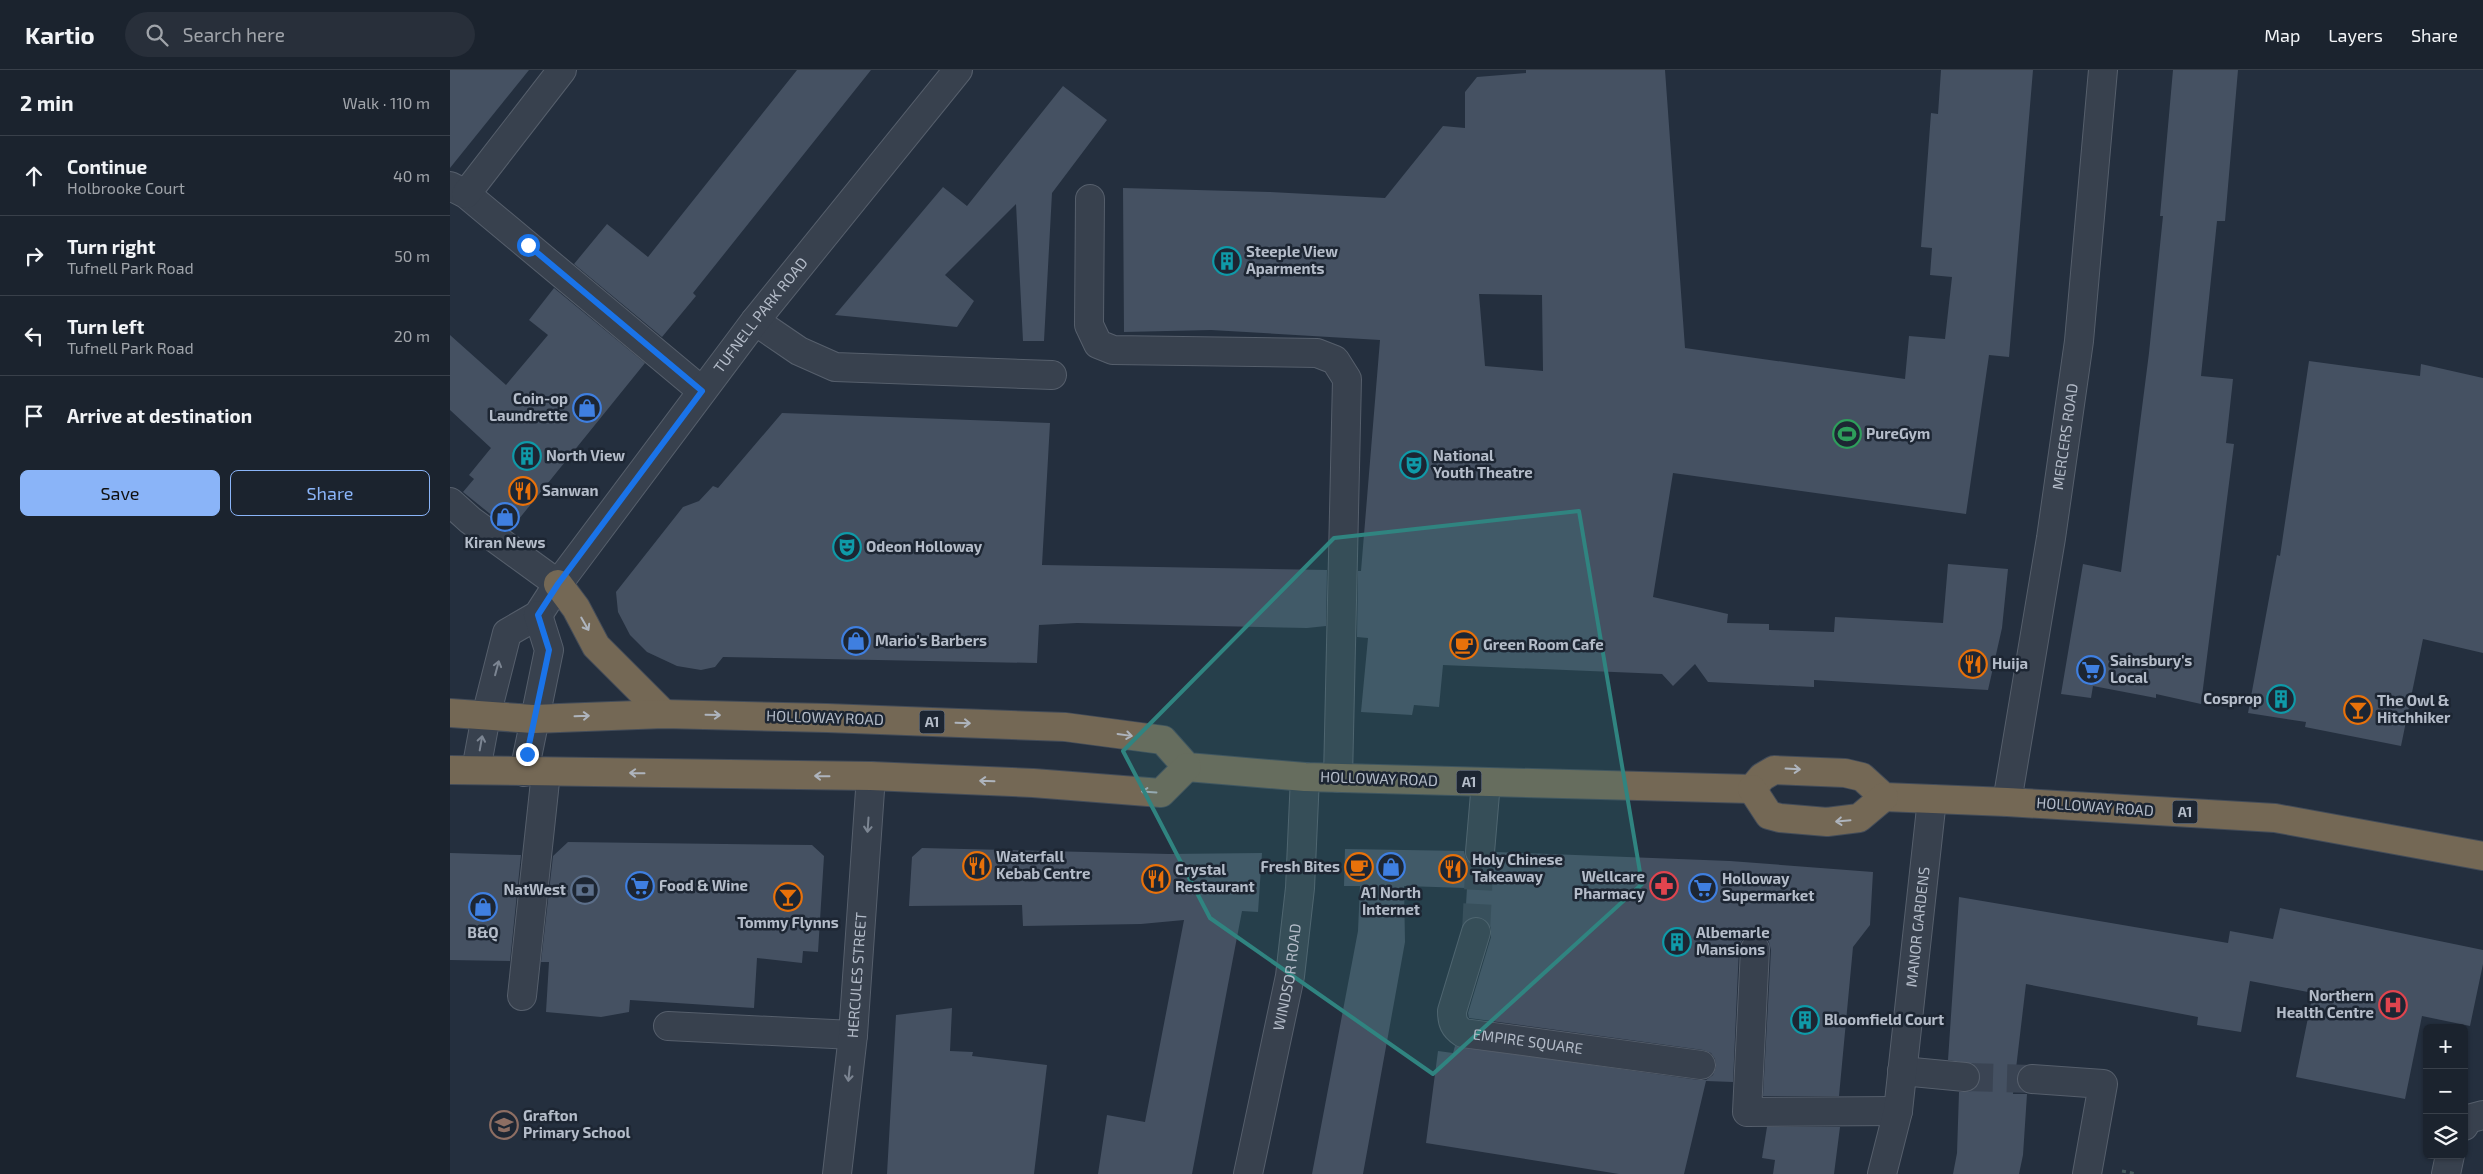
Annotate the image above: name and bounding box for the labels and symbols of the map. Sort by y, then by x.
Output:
route start [517,234,540,257]
place label: Steeple View Aparments [1246,242,1338,277]
building icon: Steeple View Aparments [1212,246,1242,276]
street label: TUFNELL PARK ROAD [709,253,811,376]
street label: MERCERS ROAD [2048,382,2081,491]
place label: Coin-op Laundrette [489,389,568,424]
shop icon: Coin-op Laundrette [572,393,602,423]
sports icon: PureGym [1832,419,1862,449]
place label: PureGym [1866,424,1930,443]
building icon: North View [512,441,542,471]
place label: North View [546,446,625,464]
place label: National Youth Theatre [1433,446,1533,481]
theatre icon: National Youth Theatre [1399,450,1429,480]
restaurant icon: Sanwan [508,476,538,506]
place label: Sanwan [542,481,599,499]
shop icon: Kiran News [490,502,520,532]
theatre icon: Odeon Holloway [832,532,862,562]
place label: Kiran News [465,533,545,551]
place label: Odeon Holloway [866,537,983,556]
one-way arrow [581,616,590,631]
shop icon: Mario's Barbers [841,626,871,656]
cafe icon: Green Room Cafe [1449,630,1479,660]
place label: Mario's Barbers [875,631,987,649]
place label: Green Room Cafe [1483,635,1604,653]
restaurant icon: Huija [1958,649,1988,679]
place label: Sainsbury's Local [2110,651,2192,686]
place label: Huija [1992,654,2028,672]
supermarket icon: Sainsbury's Local [2076,655,2106,685]
one-way arrow [493,661,502,677]
building icon: Cosprop [2266,684,2296,714]
place label: Cosprop [2203,689,2262,707]
place label: The Owl & Hitchhiker [2377,691,2451,726]
bar icon: The Owl & Hitchhiker [2343,695,2373,725]
street label: HOLLOWAY ROAD [766,706,884,728]
one-way arrow [704,710,721,720]
road number: A1 [920,710,944,734]
one-way arrow [574,711,590,721]
one-way arrow [954,718,971,728]
one-way arrow [1117,730,1133,740]
one-way arrow [476,735,486,751]
route end [516,743,539,766]
one-way arrow [1785,765,1801,774]
street label: HOLLOWAY ROAD [1320,767,1438,789]
one-way arrow [629,768,646,778]
road number: A1 [1456,770,1482,794]
one-way arrow [815,771,831,780]
one-way arrow [979,776,995,786]
one-way arrow [1141,787,1157,797]
street label: HOLLOWAY ROAD [2036,793,2154,819]
road number: A1 [2172,800,2198,824]
one-way arrow [1835,816,1851,825]
one-way arrow [863,817,872,833]
place label: Waterfall Kebab Centre [996,847,1091,882]
place label: Holy Chinese Takeaway [1472,850,1563,886]
restaurant icon: Waterfall Kebab Centre [962,851,992,881]
cafe icon: Fresh Bites [1344,852,1374,882]
shop icon: A1 North Internet [1376,852,1406,882]
restaurant icon: Holy Chinese Takeaway [1438,854,1468,884]
place label: Fresh Bites [1261,857,1340,875]
place label: Crystal Restaurant [1175,860,1255,895]
restaurant icon: Crystal Restaurant [1141,864,1171,894]
street label: MANOR GARDENS [1902,866,1933,988]
place label: Wellcare Pharmacy [1574,867,1645,903]
place label: Holloway Supermarket [1722,869,1814,904]
supermarket icon: Food & Wine [625,871,655,901]
pharmacy icon: Wellcare Pharmacy [1649,871,1679,901]
supermarket icon: Holloway Supermarket [1688,873,1718,903]
bank icon: NatWest [570,875,600,905]
place label: Food & Wine [659,876,748,894]
place label: NatWest [504,880,566,898]
bar icon: Tommy Flynns [773,882,803,912]
place label: A1 North Internet [1361,883,1421,918]
shop icon: B&Q [468,892,498,922]
street label: HERCULES STREET [843,911,870,1039]
place label: Tommy Flynns [737,913,839,932]
street label: WINDSOR ROAD [1269,922,1304,1032]
place label: B&Q [467,923,499,942]
place label: Albemarle Mansions [1696,923,1770,958]
building icon: Albemarle Mansions [1662,927,1692,957]
place label: Northern Health Centre [2276,986,2374,1021]
hospital icon: Northern Health Centre [2378,990,2408,1020]
building icon: Bloomfield Court [1790,1005,1820,1035]
place label: Bloomfield Court [1824,1010,1944,1028]
street label: EMPIRE SQUARE [1472,1024,1584,1057]
one-way arrow [844,1066,854,1082]
place label: Grafton Primary School [523,1106,631,1142]
school or university icon: Grafton Primary School [489,1110,519,1140]

